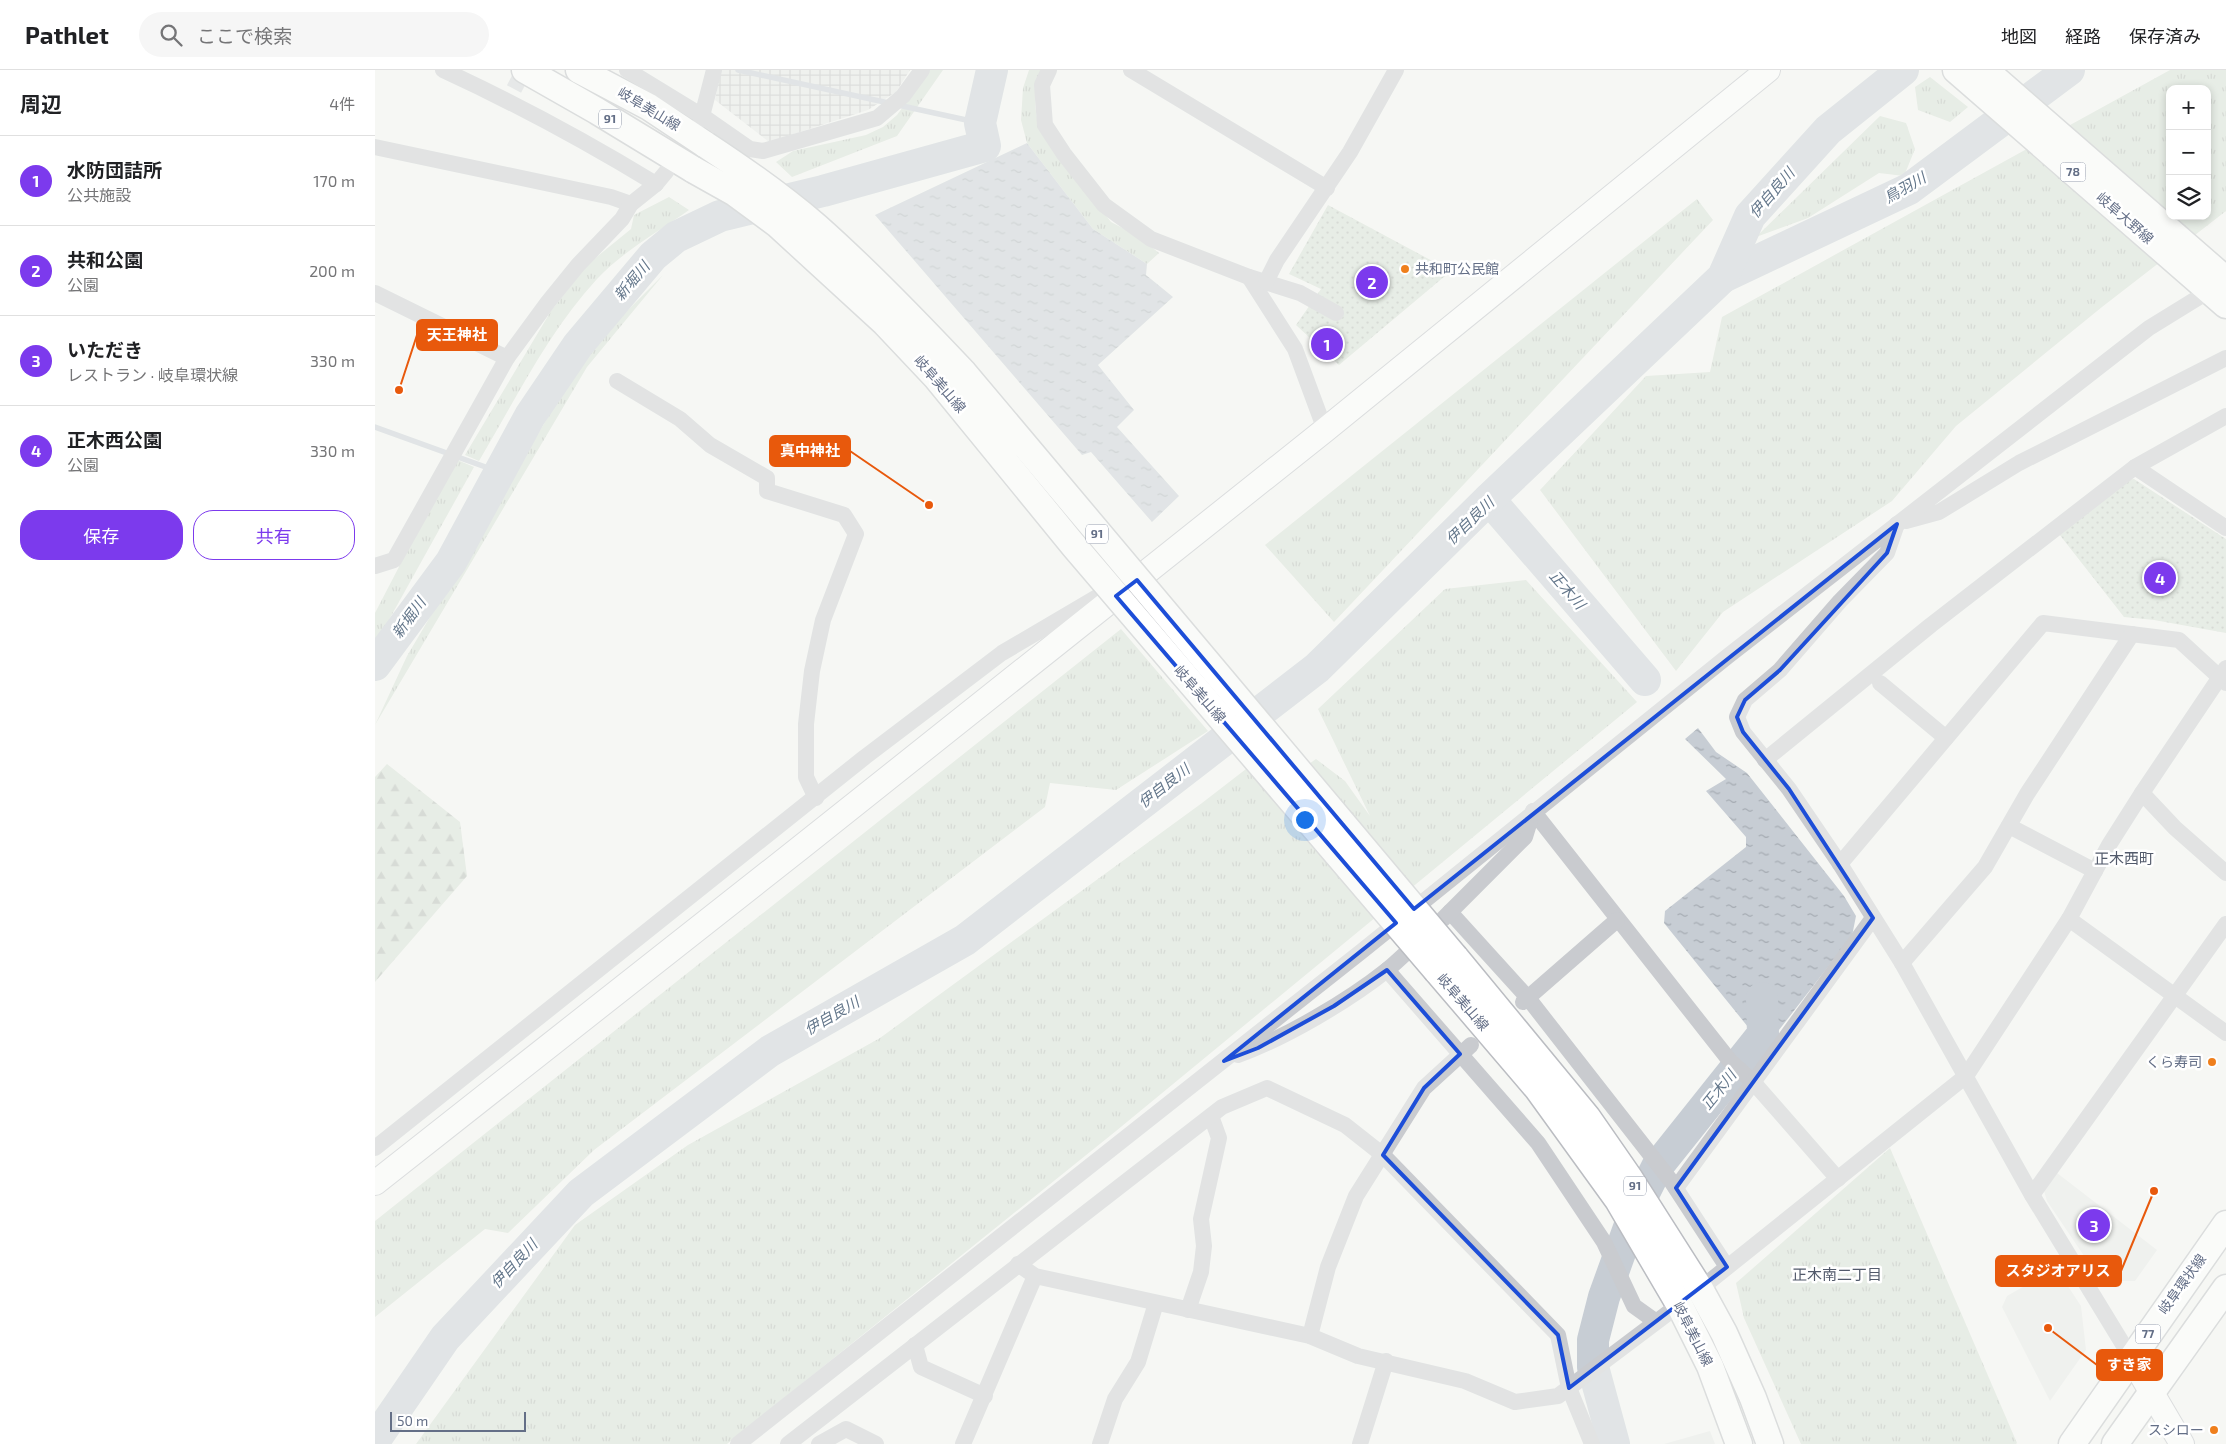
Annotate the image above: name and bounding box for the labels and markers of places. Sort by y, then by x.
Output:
place label: 共和町公民館 [1415,260,1499,277]
pin: 2 [1356,263,1388,301]
marker: 共和町公民館 [1399,263,1411,275]
callout: 天王神社 [417,320,497,350]
pin: 1 [1311,325,1343,363]
callout: 真中神社 [770,436,850,466]
pin: 4 [2144,559,2176,597]
place label: くら寿司 [2146,1053,2202,1070]
marker: くら寿司 [2206,1056,2218,1068]
pin: 3 [2078,1206,2110,1244]
callout: スタジオアリス [1996,1256,2121,1286]
callout: すき家 [2097,1350,2162,1380]
place label: スシロー [2148,1421,2204,1438]
marker: スシロー [2208,1424,2220,1436]

